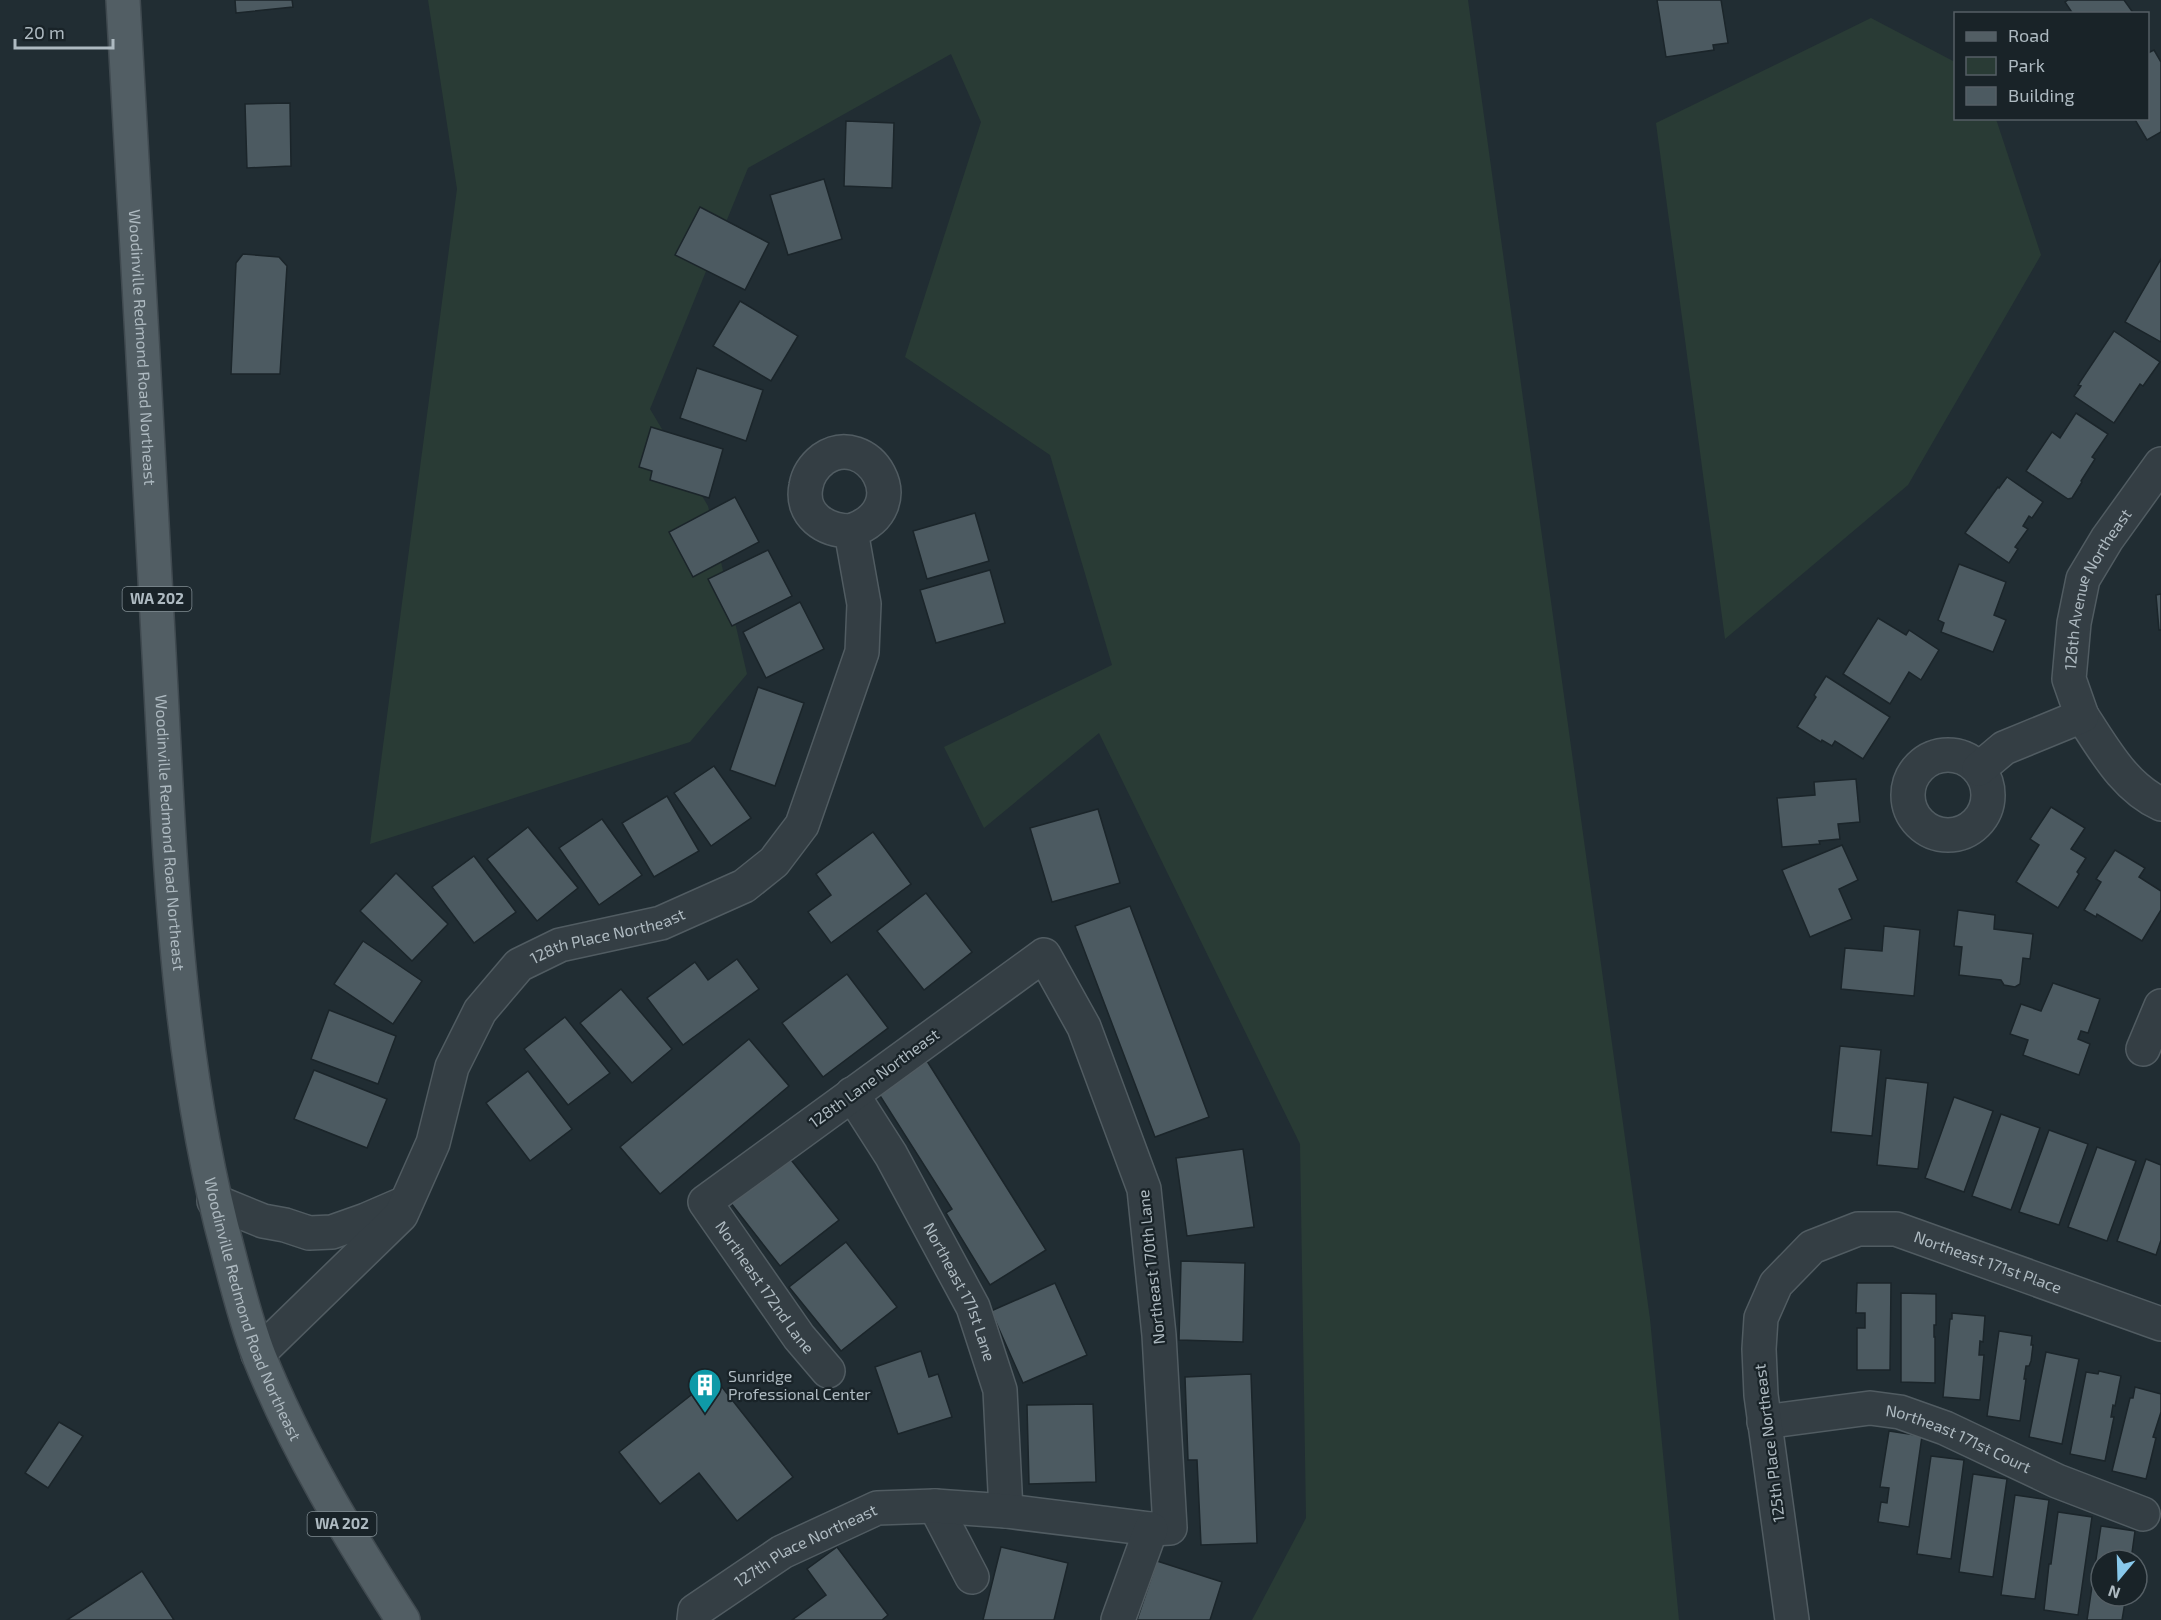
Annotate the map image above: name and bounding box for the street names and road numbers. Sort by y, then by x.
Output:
street label: Woodinville Redmond Road Northeast [126,209,160,486]
street label: 126th Avenue Northeast [2060,505,2135,671]
road number: WA 202 [122,587,192,611]
street label: Woodinville Redmond Road Northeast [152,694,189,972]
street label: 128th Place Northeast [526,904,687,967]
street label: 128th Lane Northeast [805,1024,943,1131]
street label: Woodinville Redmond Road Northeast [201,1175,306,1443]
street label: Northeast 170th Lane [1133,1189,1168,1345]
street label: Northeast 172nd Lane [712,1217,819,1357]
street label: Northeast 171st Lane [920,1219,1000,1363]
street label: Northeast 171st Place [1912,1226,2064,1297]
street label: 125th Place Northeast [1749,1363,1788,1523]
street label: Northeast 171st Court [1885,1400,2034,1476]
street label: 127th Place Northeast [730,1499,880,1591]
road number: WA 202 [308,1512,376,1536]

